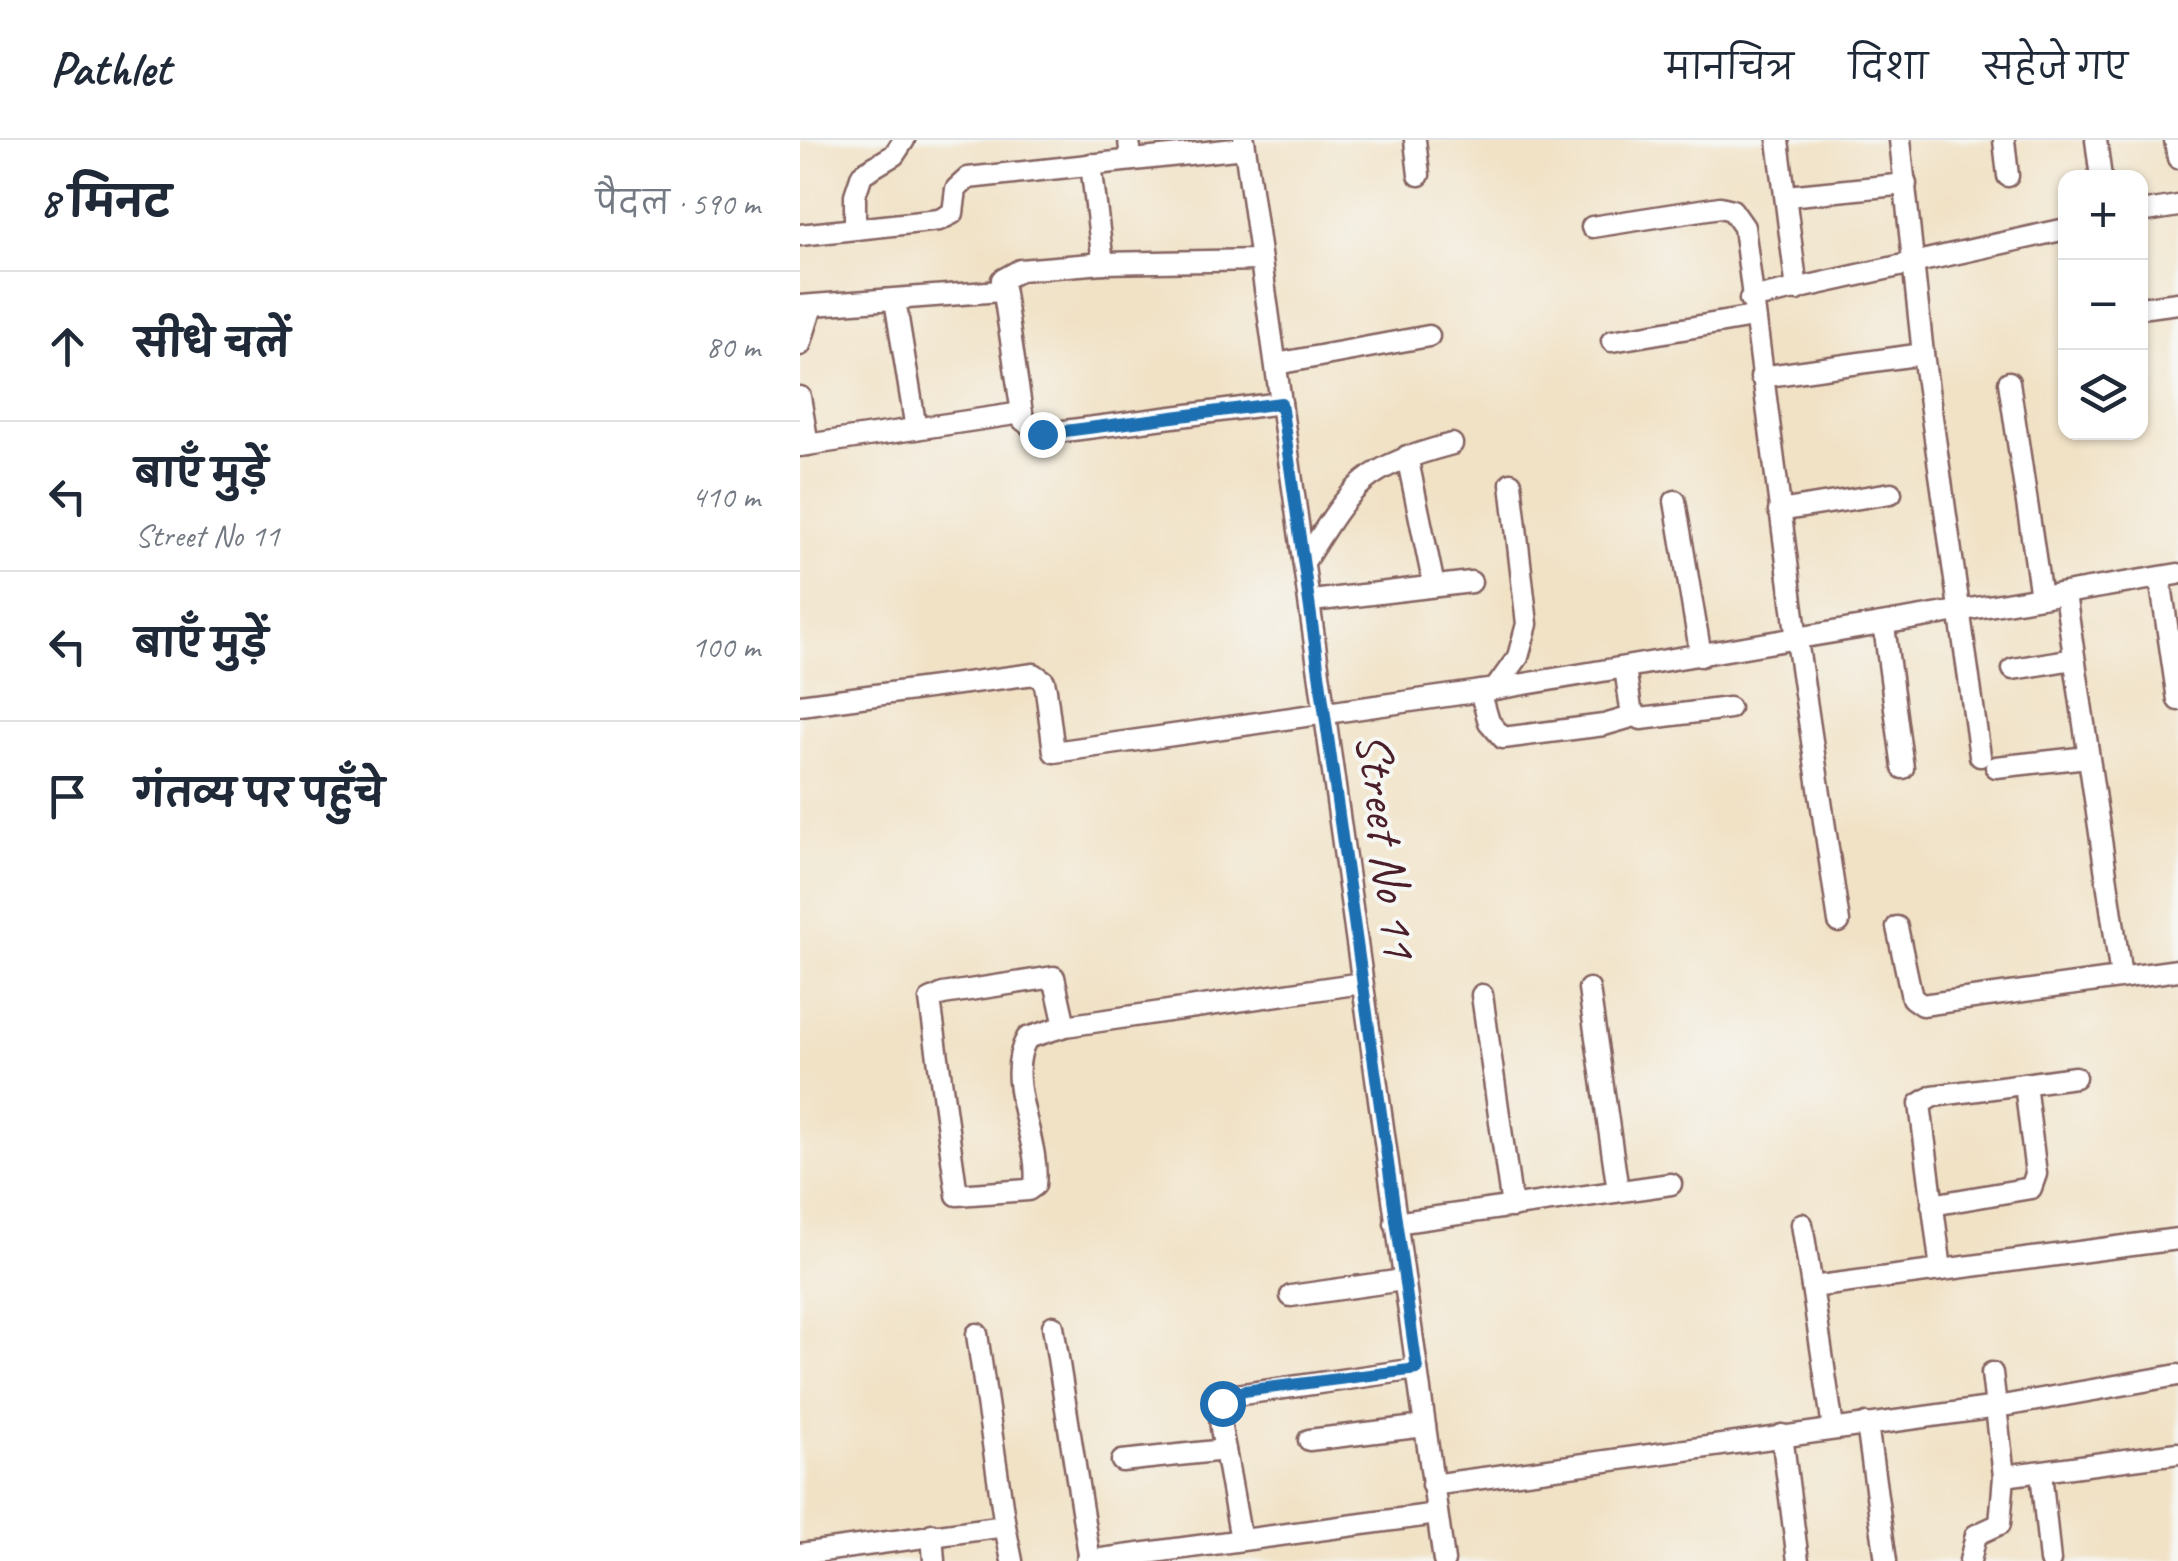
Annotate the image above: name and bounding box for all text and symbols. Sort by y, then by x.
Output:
text: Pathlet [50,39,171,99]
text: मानचित्र [1665,45,1794,90]
text: दिशा [1849,45,1928,90]
text: सहेजे गए [1983,45,2128,90]
map controls [2058,170,2148,440]
button: + [2058,170,2148,260]
text: 8 मिनट [40,176,171,229]
text: पैदल · 590 m [596,183,760,224]
button: − [2058,260,2148,350]
icon: ahead [40,319,95,374]
text: सीधे चलें [135,320,290,367]
text: 80 m [706,326,760,367]
button: layers [2058,350,2148,440]
route end [1020,412,1066,458]
text: बाएँ मुड़ें [135,450,268,497]
icon: left [40,469,95,524]
text: 410 m [691,476,760,517]
text: Street No 11 [135,515,279,556]
icon: left [40,619,95,674]
text: बाएँ मुड़ें [135,620,268,667]
text: 100 m [691,626,760,667]
street label: Street No 11 [1342,729,1432,963]
icon: arrive [40,769,95,824]
text: गंतव्य पर पहुँचे [135,770,384,817]
route start [1200,1381,1246,1427]

